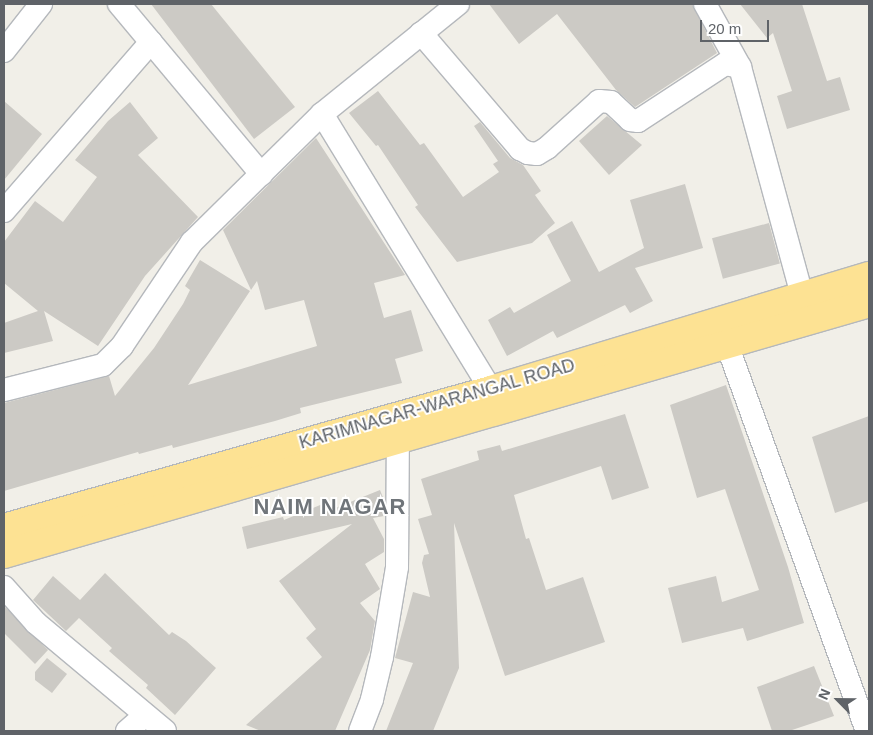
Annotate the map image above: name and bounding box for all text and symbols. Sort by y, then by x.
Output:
scale bar [703,10,772,42]
text: 20 m [708,20,741,37]
street label: KARIMNAGAR-WARANGAL ROAD [296,354,578,454]
district label: NAIM NAGAR [252,494,408,520]
north arrow [813,675,863,725]
text: N [815,686,834,702]

